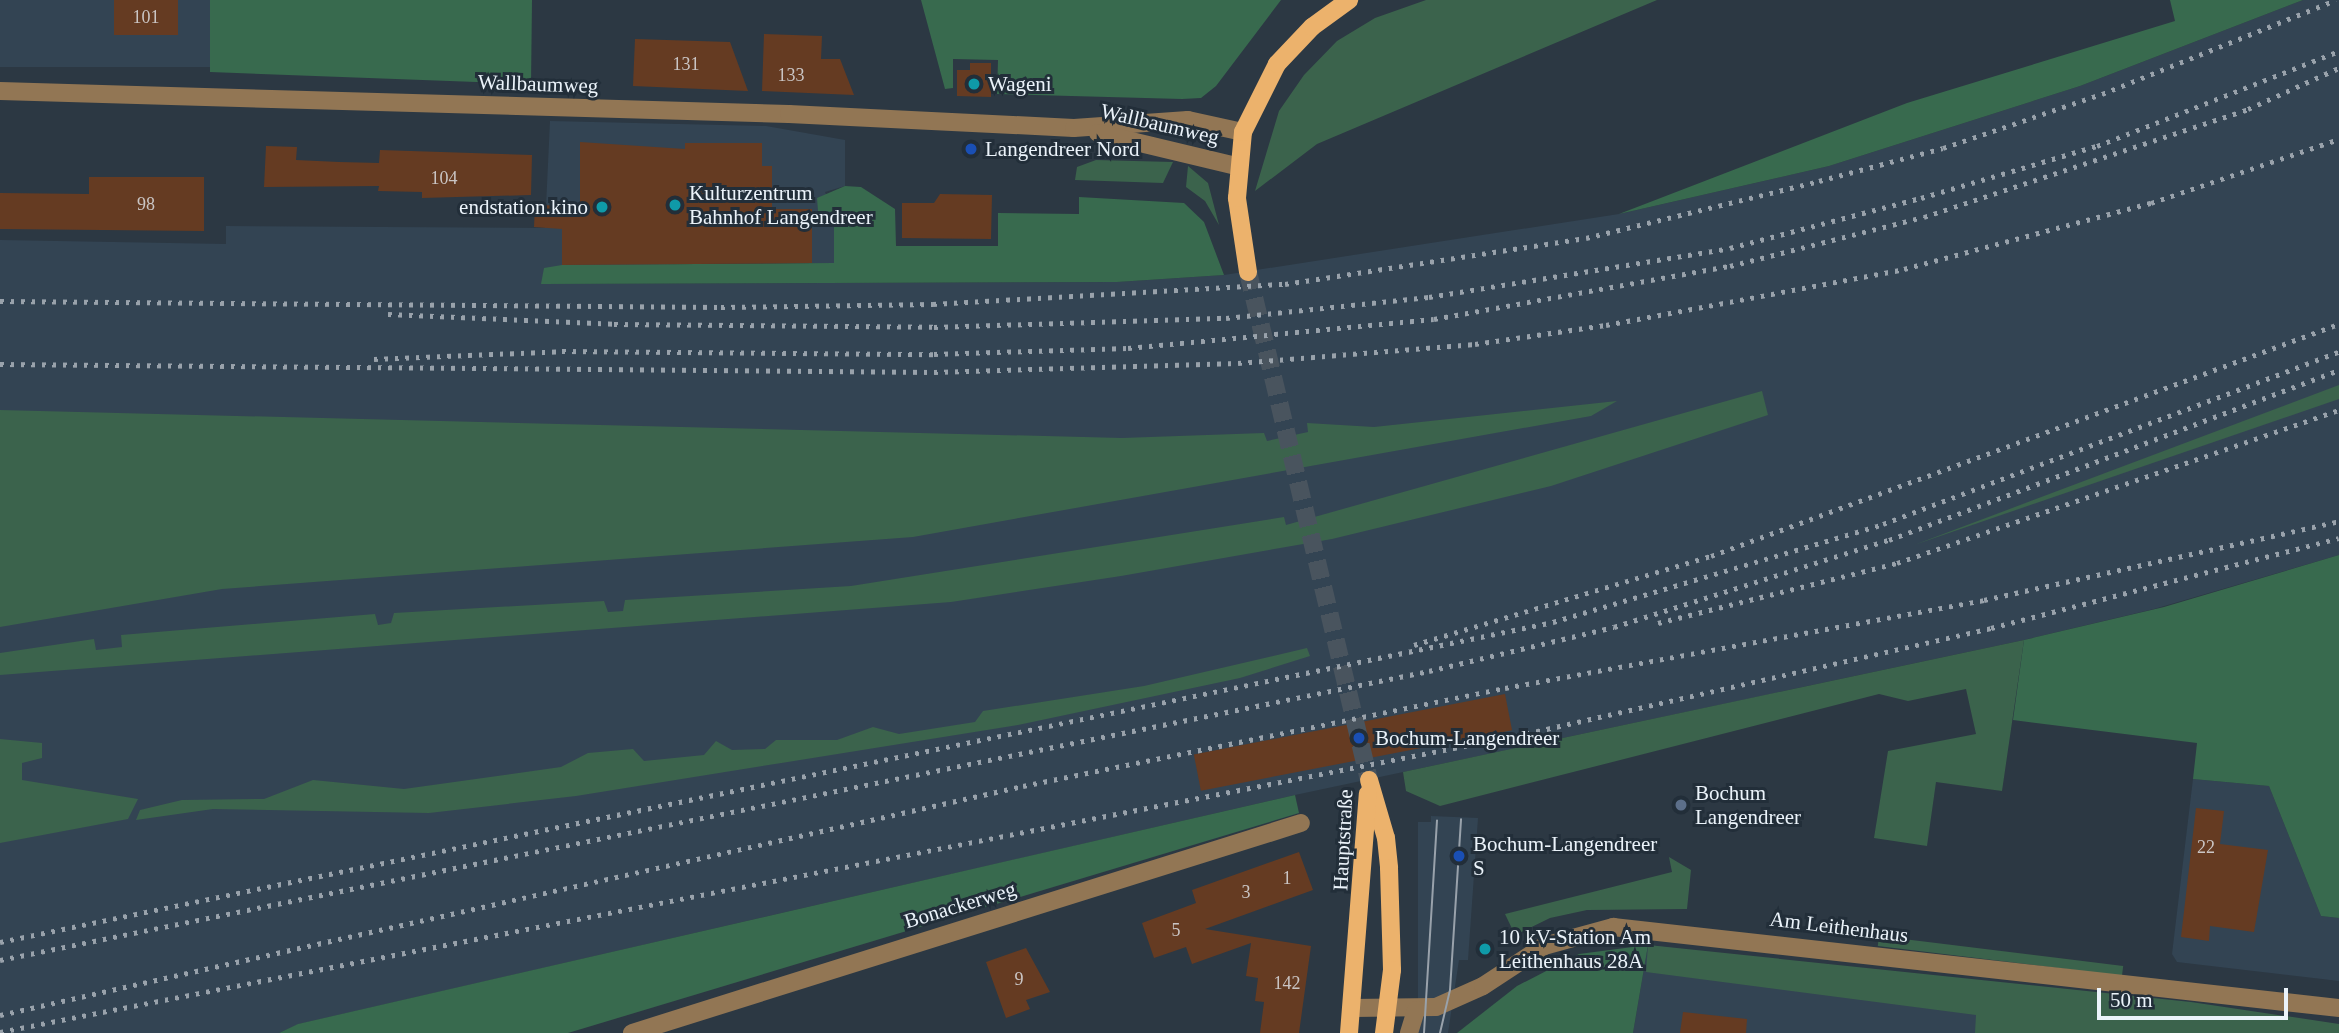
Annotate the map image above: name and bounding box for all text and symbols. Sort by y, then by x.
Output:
house number: 101 [132,6,160,28]
house number: 131 [672,53,700,75]
house number: 133 [778,64,804,86]
street label: Wallbaumweg [477,69,599,99]
place label: Wageni [988,71,1052,97]
marker: Wageni [966,76,982,92]
street label: Wallbaumweg [1098,98,1222,150]
place label: Langendreer Nord [985,136,1140,162]
marker: Langendreer Nord [963,141,979,157]
house number: 104 [430,167,458,189]
place label: Kulturzentrum Bahnhof Langendreer [689,180,873,230]
house number: 98 [137,193,155,215]
place label: endstation.kino [459,194,588,220]
marker: Kulturzentrum Bahnhof Langendreer [667,197,683,213]
marker: endstation.kino [594,199,610,215]
place label: Bochum-Langendreer [1375,725,1559,751]
marker: Bochum-Langendreer [1349,728,1369,748]
place label: Bochum Langendreer [1695,780,1801,830]
street label: Hauptstraße [1328,789,1358,891]
marker: Bochum Langendreer [1673,797,1689,813]
place label: Bochum-Langendreer S [1473,831,1657,881]
house number: 22 [2197,836,2215,858]
marker: Bochum-Langendreer S [1451,848,1467,864]
house number: 1 [1282,867,1292,889]
street label: Bonackerweg [901,876,1019,934]
house number: 3 [1242,881,1250,903]
street label: Am Leithenhaus [1768,906,1910,948]
house number: 5 [1172,919,1180,941]
place label: 10 kV-Station Am Leithenhaus 28A [1499,924,1652,974]
marker: 10 kV-Station Am Leithenhaus 28A [1477,941,1493,957]
house number: 9 [1015,968,1024,990]
house number: 142 [1274,972,1300,994]
scale bar [2101,974,2292,1018]
text: 50 m [2110,988,2153,1012]

